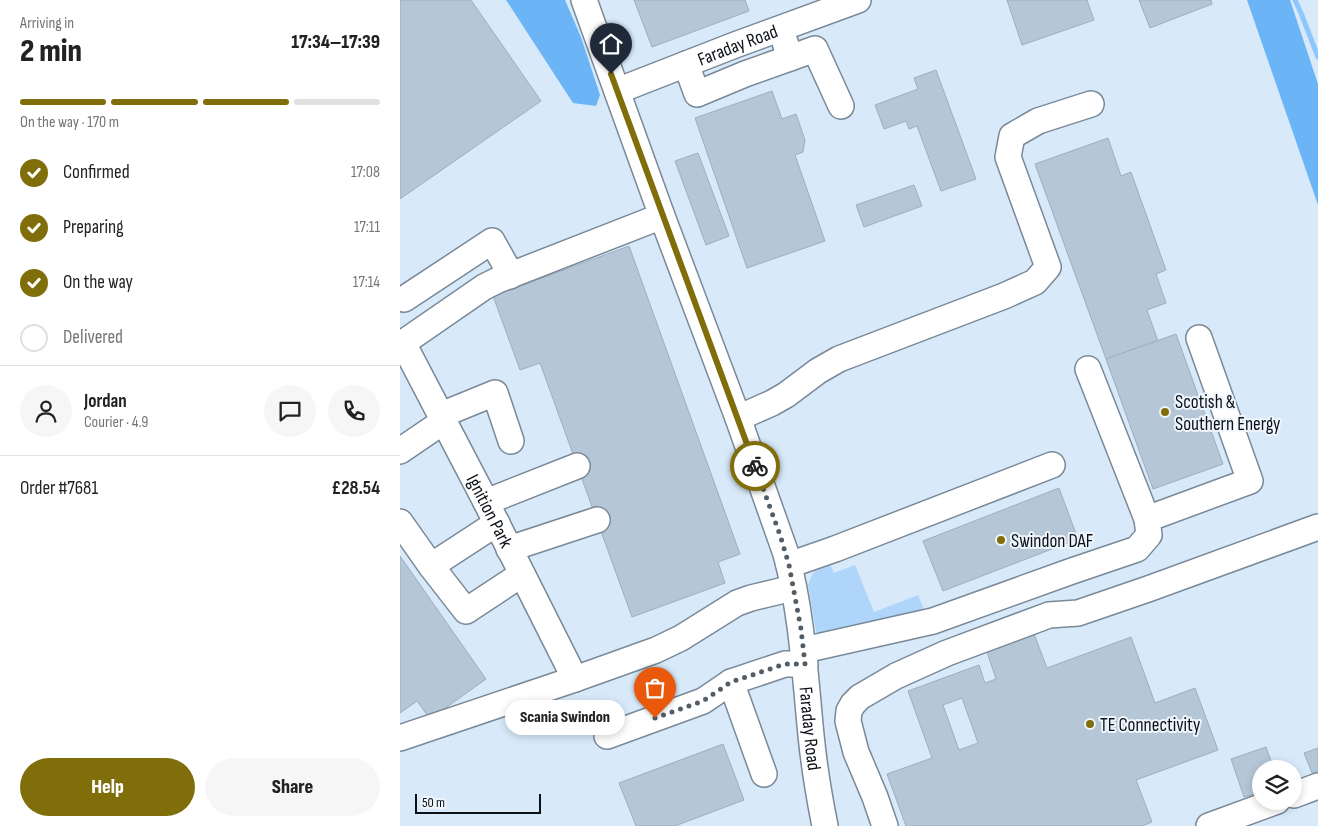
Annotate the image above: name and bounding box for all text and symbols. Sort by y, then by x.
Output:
text: Arriving in [20,14,74,33]
street label: Faraday Road [694,20,781,71]
pin [590,23,632,74]
icon: home [597,30,625,58]
text: 17:34–17:39 [291,31,380,54]
text: 2 min [20,32,82,71]
text: On the way · 170 m [20,113,119,132]
icon: check [20,159,48,187]
text: Confirmed [63,161,130,184]
text: 17:08 [351,163,380,182]
icon: check [20,214,48,242]
text: Preparing [63,216,124,239]
text: 17:11 [354,218,380,237]
icon: check [20,269,48,297]
text: On the way [63,271,133,294]
text: 17:14 [353,273,380,292]
text: Delivered [63,326,123,349]
button: person [20,385,72,437]
button: chat [264,385,316,437]
button: phone [328,385,380,437]
text: Jordan [84,390,127,413]
place label: Scotish & Southern Energy [1175,391,1281,436]
marker: Scotish & Southern Energy [1159,406,1171,418]
text: Courier · 4.9 [84,413,148,432]
courier [730,441,780,491]
icon: bike [741,452,769,480]
street label: Ignition Park [461,471,517,553]
text: Order #7681 [20,477,98,500]
text: £28.54 [331,477,380,500]
place label: Swindon DAF [1011,530,1093,553]
marker: Swindon DAF [995,534,1007,546]
pin [634,667,676,718]
icon: bag [641,674,669,702]
street label: Faraday Road [794,686,825,772]
callout: Scania Swindon [505,700,625,736]
text: Scania Swindon [520,708,610,727]
place label: TE Connectivity [1100,714,1201,737]
marker: TE Connectivity [1084,718,1096,730]
button: Help [20,758,195,816]
button: Share [205,758,380,816]
map controls [1252,760,1302,810]
button: layers [1252,760,1302,810]
scale bar [415,791,541,814]
text: 50 m [422,794,445,811]

